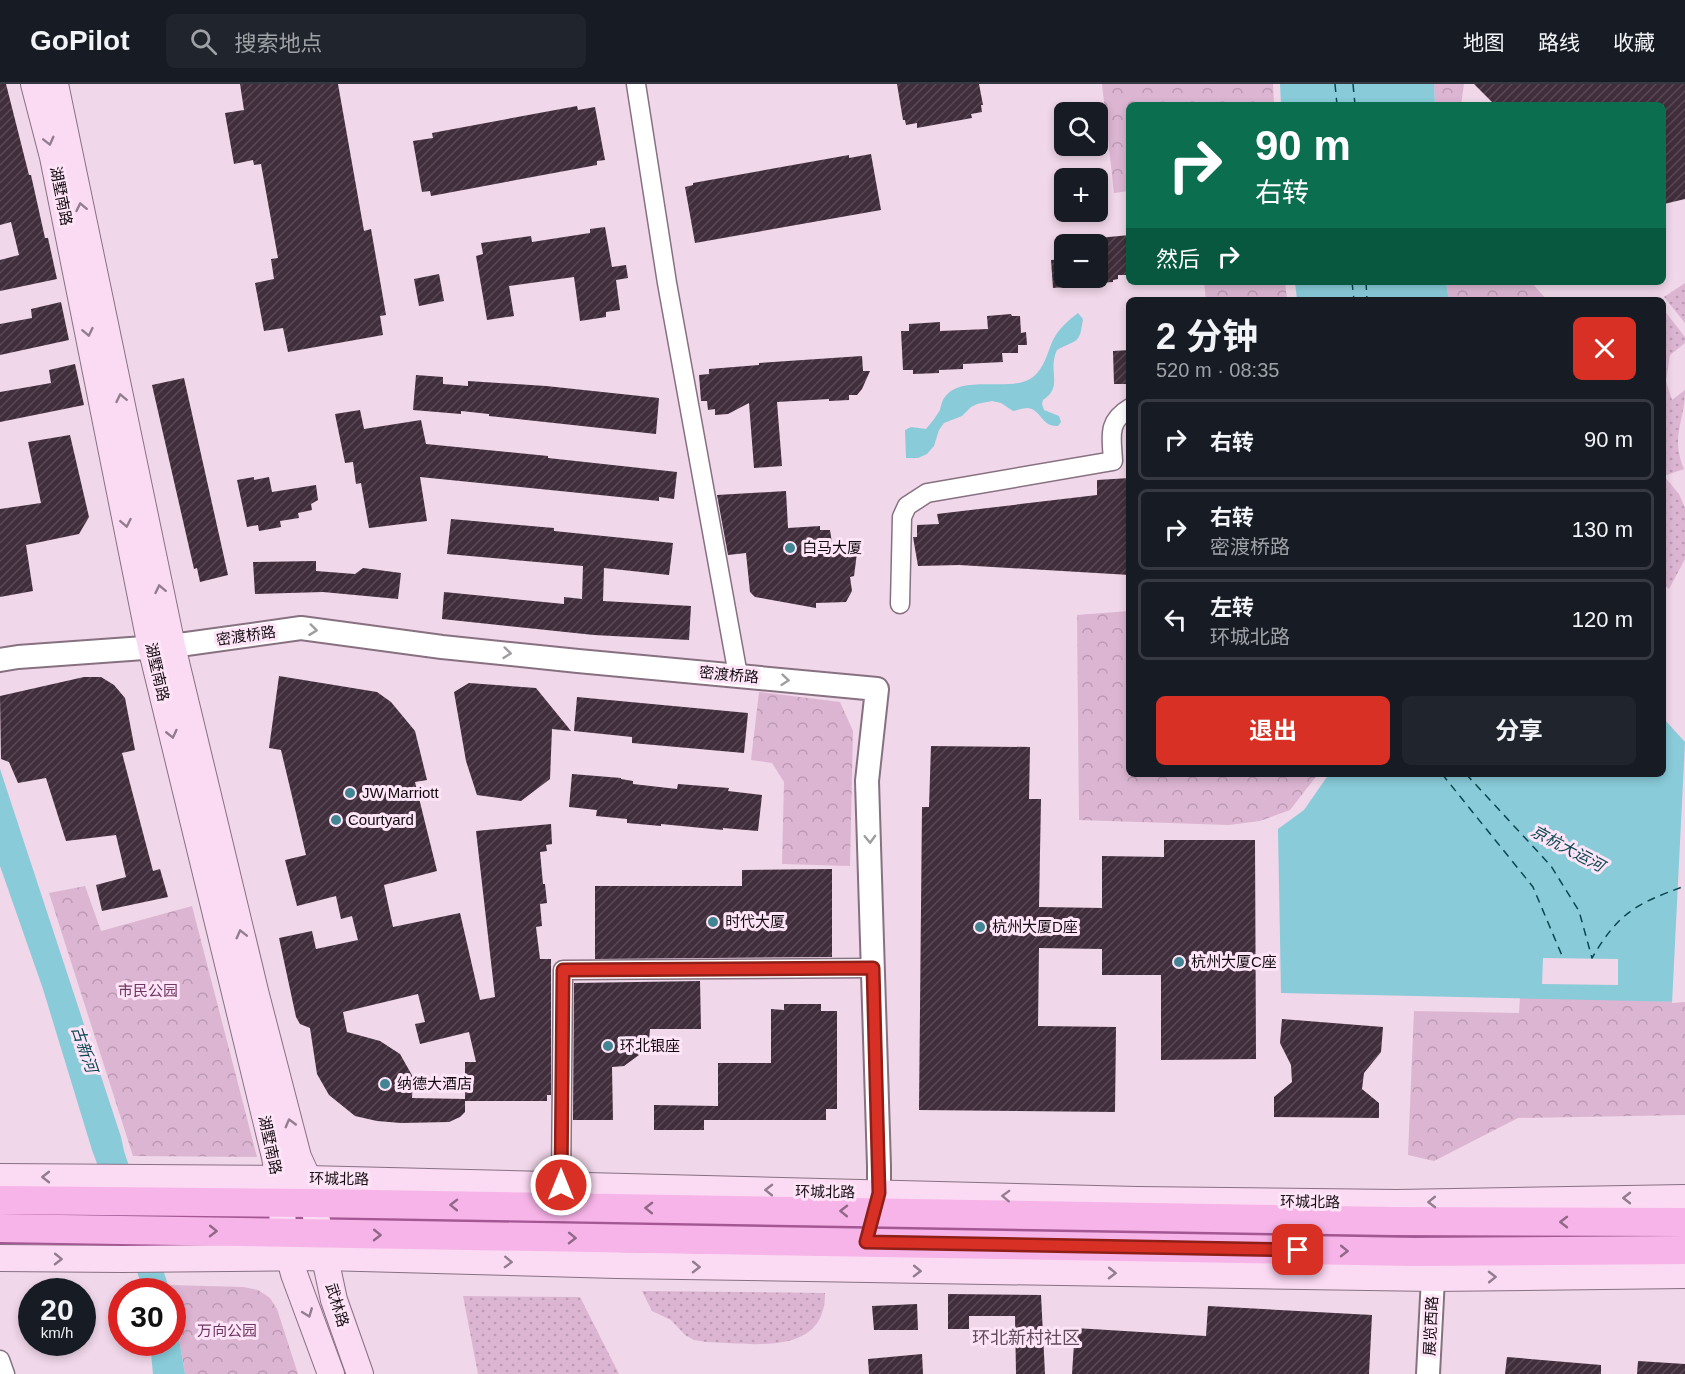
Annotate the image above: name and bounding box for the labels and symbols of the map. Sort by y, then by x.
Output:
one-way arrow [41,135,54,145]
street label: 湖墅南路 [47,165,76,227]
one-way arrow [75,202,88,212]
one-way arrow [81,326,94,336]
one-way arrow [115,393,128,403]
one-way arrow [119,518,132,528]
place label: 白马大厦 [802,539,862,556]
marker: 白马大厦 [783,541,797,555]
one-way arrow [154,584,167,594]
street label: 密渡桥路 [215,623,277,648]
one-way arrow [309,623,318,635]
street label: 湖墅南路 [142,641,173,703]
one-way arrow [502,647,511,659]
street label: 密渡桥路 [698,663,760,686]
one-way arrow [780,673,789,686]
one-way arrow [164,729,177,739]
place label: JW Marriott [362,784,439,801]
marker: JW Marriott [343,786,357,800]
place label: Courtyard [348,811,414,828]
marker: Courtyard [329,813,343,827]
water label: 京杭大运河 [1528,822,1610,876]
one-way arrow [863,835,876,844]
place label: 时代大厦 [725,913,785,930]
marker: 时代大厦 [706,915,720,929]
place label: 杭州大厦D座 [992,918,1078,935]
marker: 杭州大厦D座 [973,920,987,934]
one-way arrow [236,929,249,939]
place label: 杭州大厦C座 [1191,953,1277,970]
marker: 杭州大厦C座 [1172,955,1186,969]
park label: 市民公园 [118,982,178,999]
water label: 古新河 [69,1024,101,1077]
place label: 环北银座 [620,1037,680,1054]
marker: 环北银座 [601,1039,615,1053]
place label: 纳德大酒店 [397,1075,472,1092]
marker: 纳德大酒店 [378,1077,392,1091]
street label: 湖墅南路 [256,1114,285,1176]
one-way arrow [284,1118,297,1128]
position arrow [529,1153,593,1217]
street label: 环城北路 [309,1169,369,1188]
one-way arrow [41,1171,50,1183]
street label: 环城北路 [795,1182,855,1201]
one-way arrow [764,1184,773,1196]
one-way arrow [1001,1190,1010,1203]
street label: 环城北路 [1280,1192,1340,1211]
one-way arrow [1622,1192,1631,1204]
one-way arrow [1427,1196,1436,1208]
one-way arrow [449,1199,458,1211]
one-way arrow [644,1202,653,1214]
one-way arrow [839,1205,848,1217]
one-way arrow [1559,1216,1568,1228]
one-way arrow [208,1224,217,1237]
pin [1272,1224,1323,1275]
one-way arrow [372,1229,381,1241]
one-way arrow [567,1232,576,1244]
one-way arrow [1340,1244,1349,1257]
one-way arrow [54,1252,63,1265]
one-way arrow [503,1256,512,1268]
one-way arrow [692,1260,701,1273]
one-way arrow [912,1264,921,1277]
one-way arrow [1107,1267,1116,1280]
one-way arrow [1487,1271,1496,1283]
speed limit sign: 30 [108,1278,186,1356]
street label: 武林路 [323,1281,352,1329]
street label: 展览西路 [1420,1296,1441,1356]
one-way arrow [301,1307,314,1318]
park label: 万向公园 [197,1322,257,1339]
district label: 环北新村社区 [972,1328,1080,1348]

